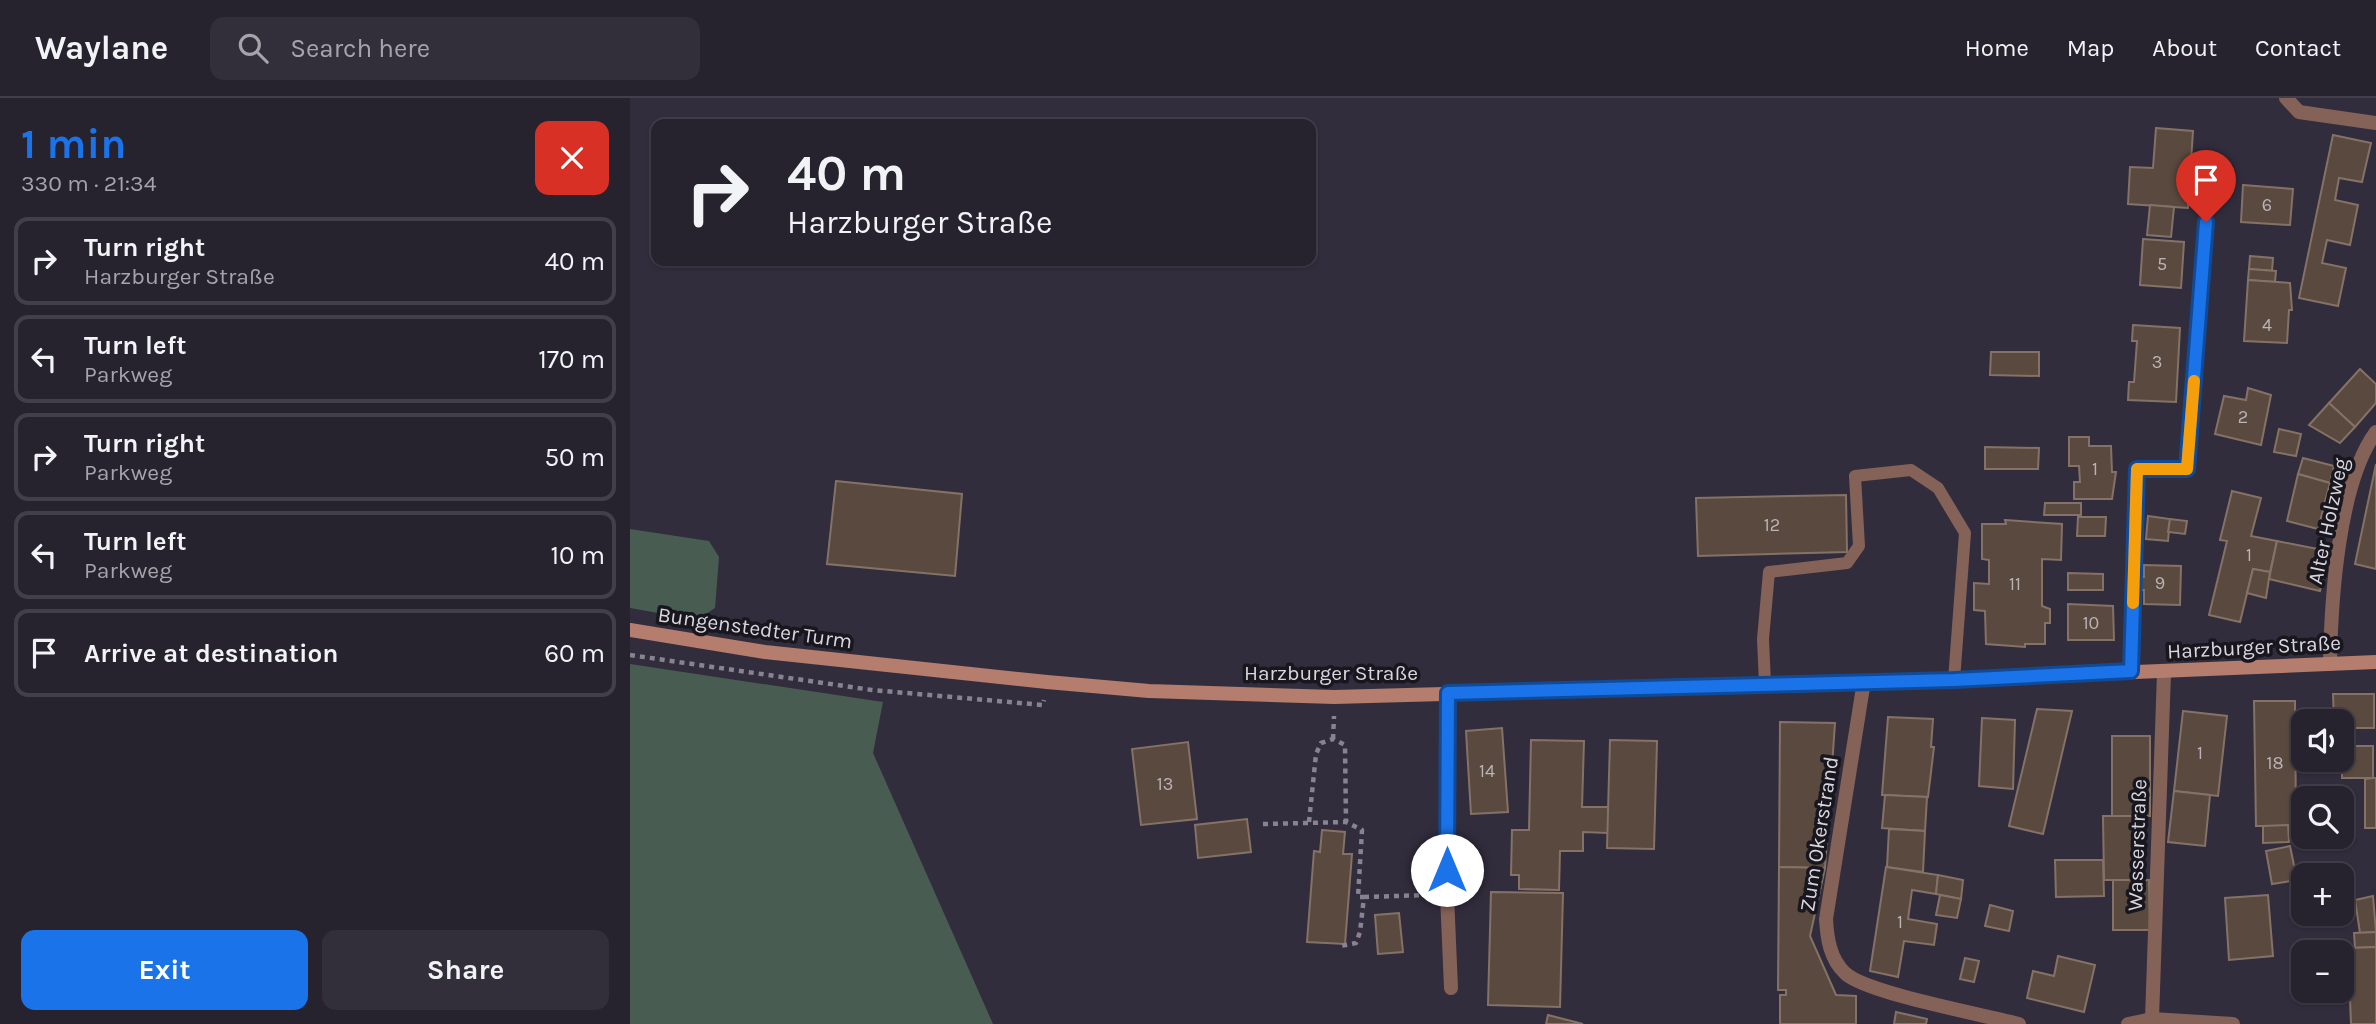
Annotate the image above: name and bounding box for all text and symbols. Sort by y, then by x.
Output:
search box [210,17,700,80]
text: Waylane [35,29,168,67]
icon: search [234,29,272,67]
text: Search here [290,33,430,64]
text: Home [1965,34,2029,62]
text: Map [2067,34,2114,62]
text: About [2152,34,2217,62]
text: Contact [2255,34,2341,62]
text: 1 min [21,119,126,169]
button: close [535,121,609,195]
text: 40 m [787,145,906,202]
icon: right [672,147,763,238]
pin [2176,150,2236,222]
icon: arrive [2187,161,2225,199]
text: 330 m · 21:34 [21,170,156,197]
house number: 6 [2262,194,2272,216]
text: Harzburger Straße [787,204,1052,241]
text: Turn right [84,232,205,263]
icon: right [25,242,63,280]
text: 40 m [545,246,605,277]
house number: 5 [2157,253,2167,275]
text: Harzburger Straße [84,263,275,290]
house number: 4 [2262,314,2272,336]
text: Turn left [84,330,186,361]
icon: left [25,340,63,378]
text: 170 m [538,344,605,375]
house number: 3 [2152,351,2162,373]
text: Parkweg [84,361,172,388]
house number: 2 [2238,406,2248,428]
text: Turn right [84,428,205,459]
icon: right [25,438,63,476]
text: 50 m [544,442,605,473]
street label: Alter Holzweg [2303,456,2353,586]
house number: 1 [2092,458,2098,480]
text: Parkweg [84,459,172,486]
house number: 12 [1764,514,1780,536]
text: Turn left [84,526,186,557]
icon: left [25,536,63,574]
text: 10 m [550,540,605,571]
house number: 1 [2246,544,2252,566]
text: Parkweg [84,557,172,584]
house number: 9 [2155,572,2165,594]
house number: 11 [2009,573,2021,595]
street label: Bungenstedter Turm [656,602,854,654]
house number: 10 [2083,612,2099,634]
street label: Harzburger Straße [2166,630,2342,664]
icon: arrive [25,634,63,672]
text: Arrive at destination [84,638,338,669]
text: 60 m [544,638,605,669]
street label: Harzburger Straße [1244,661,1418,685]
map controls [2291,709,2354,1003]
button: sound [2291,709,2354,772]
house number: 1 [2197,742,2203,764]
house number: 18 [2266,752,2284,774]
street label: Zum Okerstrand [1795,755,1843,913]
house number: 14 [1479,760,1495,782]
house number: 13 [1157,773,1173,795]
street label: Wasserstraße [2123,779,2151,911]
button: search [2291,786,2354,849]
position arrow [1410,833,1484,907]
button: + [2291,863,2354,926]
house number: 1 [1897,911,1903,933]
button: Exit [21,930,308,1010]
button: Share [322,930,609,1010]
button: − [2291,940,2354,1003]

